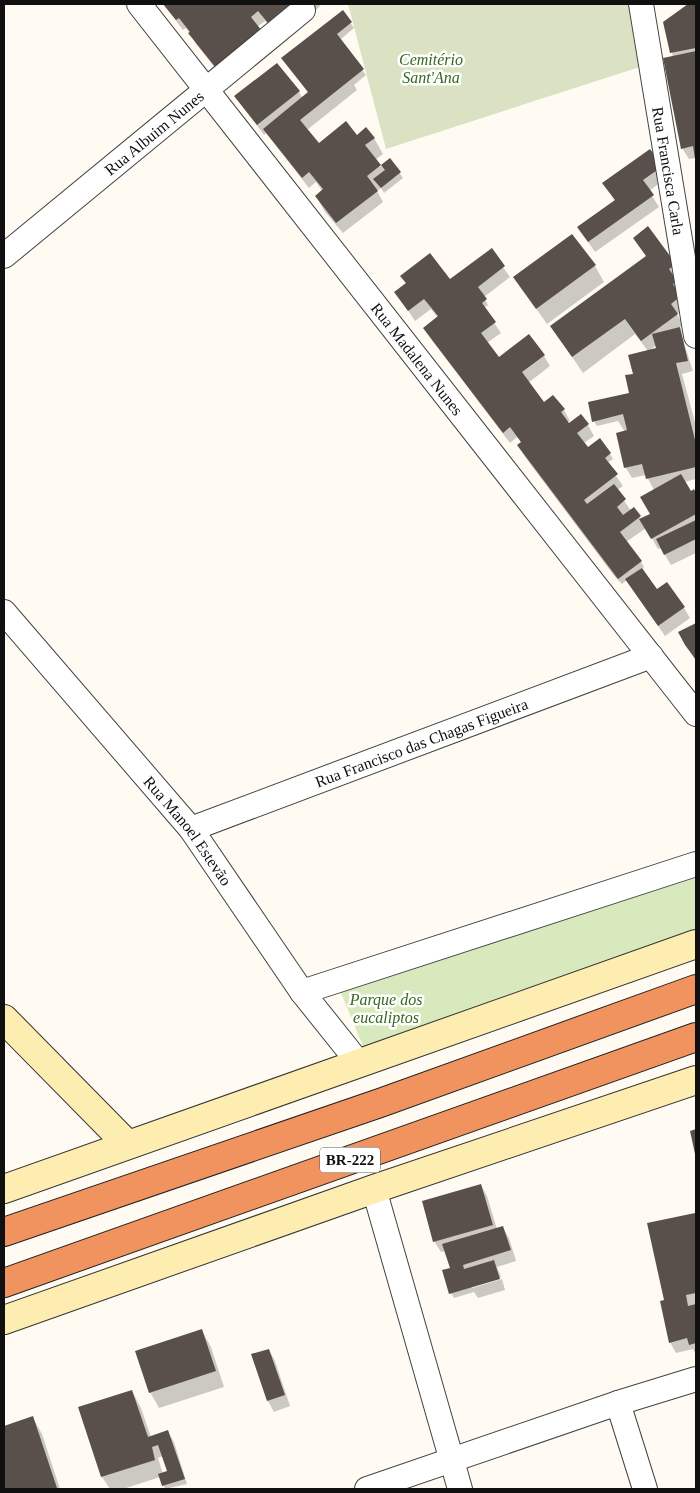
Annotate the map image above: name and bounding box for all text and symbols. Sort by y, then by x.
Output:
park label: Cemitério Sant'Ana [399,51,463,86]
street label: Rua Albuim Nunes [101,87,207,178]
street label: Rua Francisca Carla [650,105,688,236]
street label: Rua Madalena Nunes [368,299,467,418]
street label: Rua Francisco das Chagas Figueira [313,695,530,790]
street label: Rua Manoel Estevão [141,773,235,889]
park label: Parque dos eucaliptos [349,991,422,1027]
road number: BR-222 [320,1148,380,1172]

